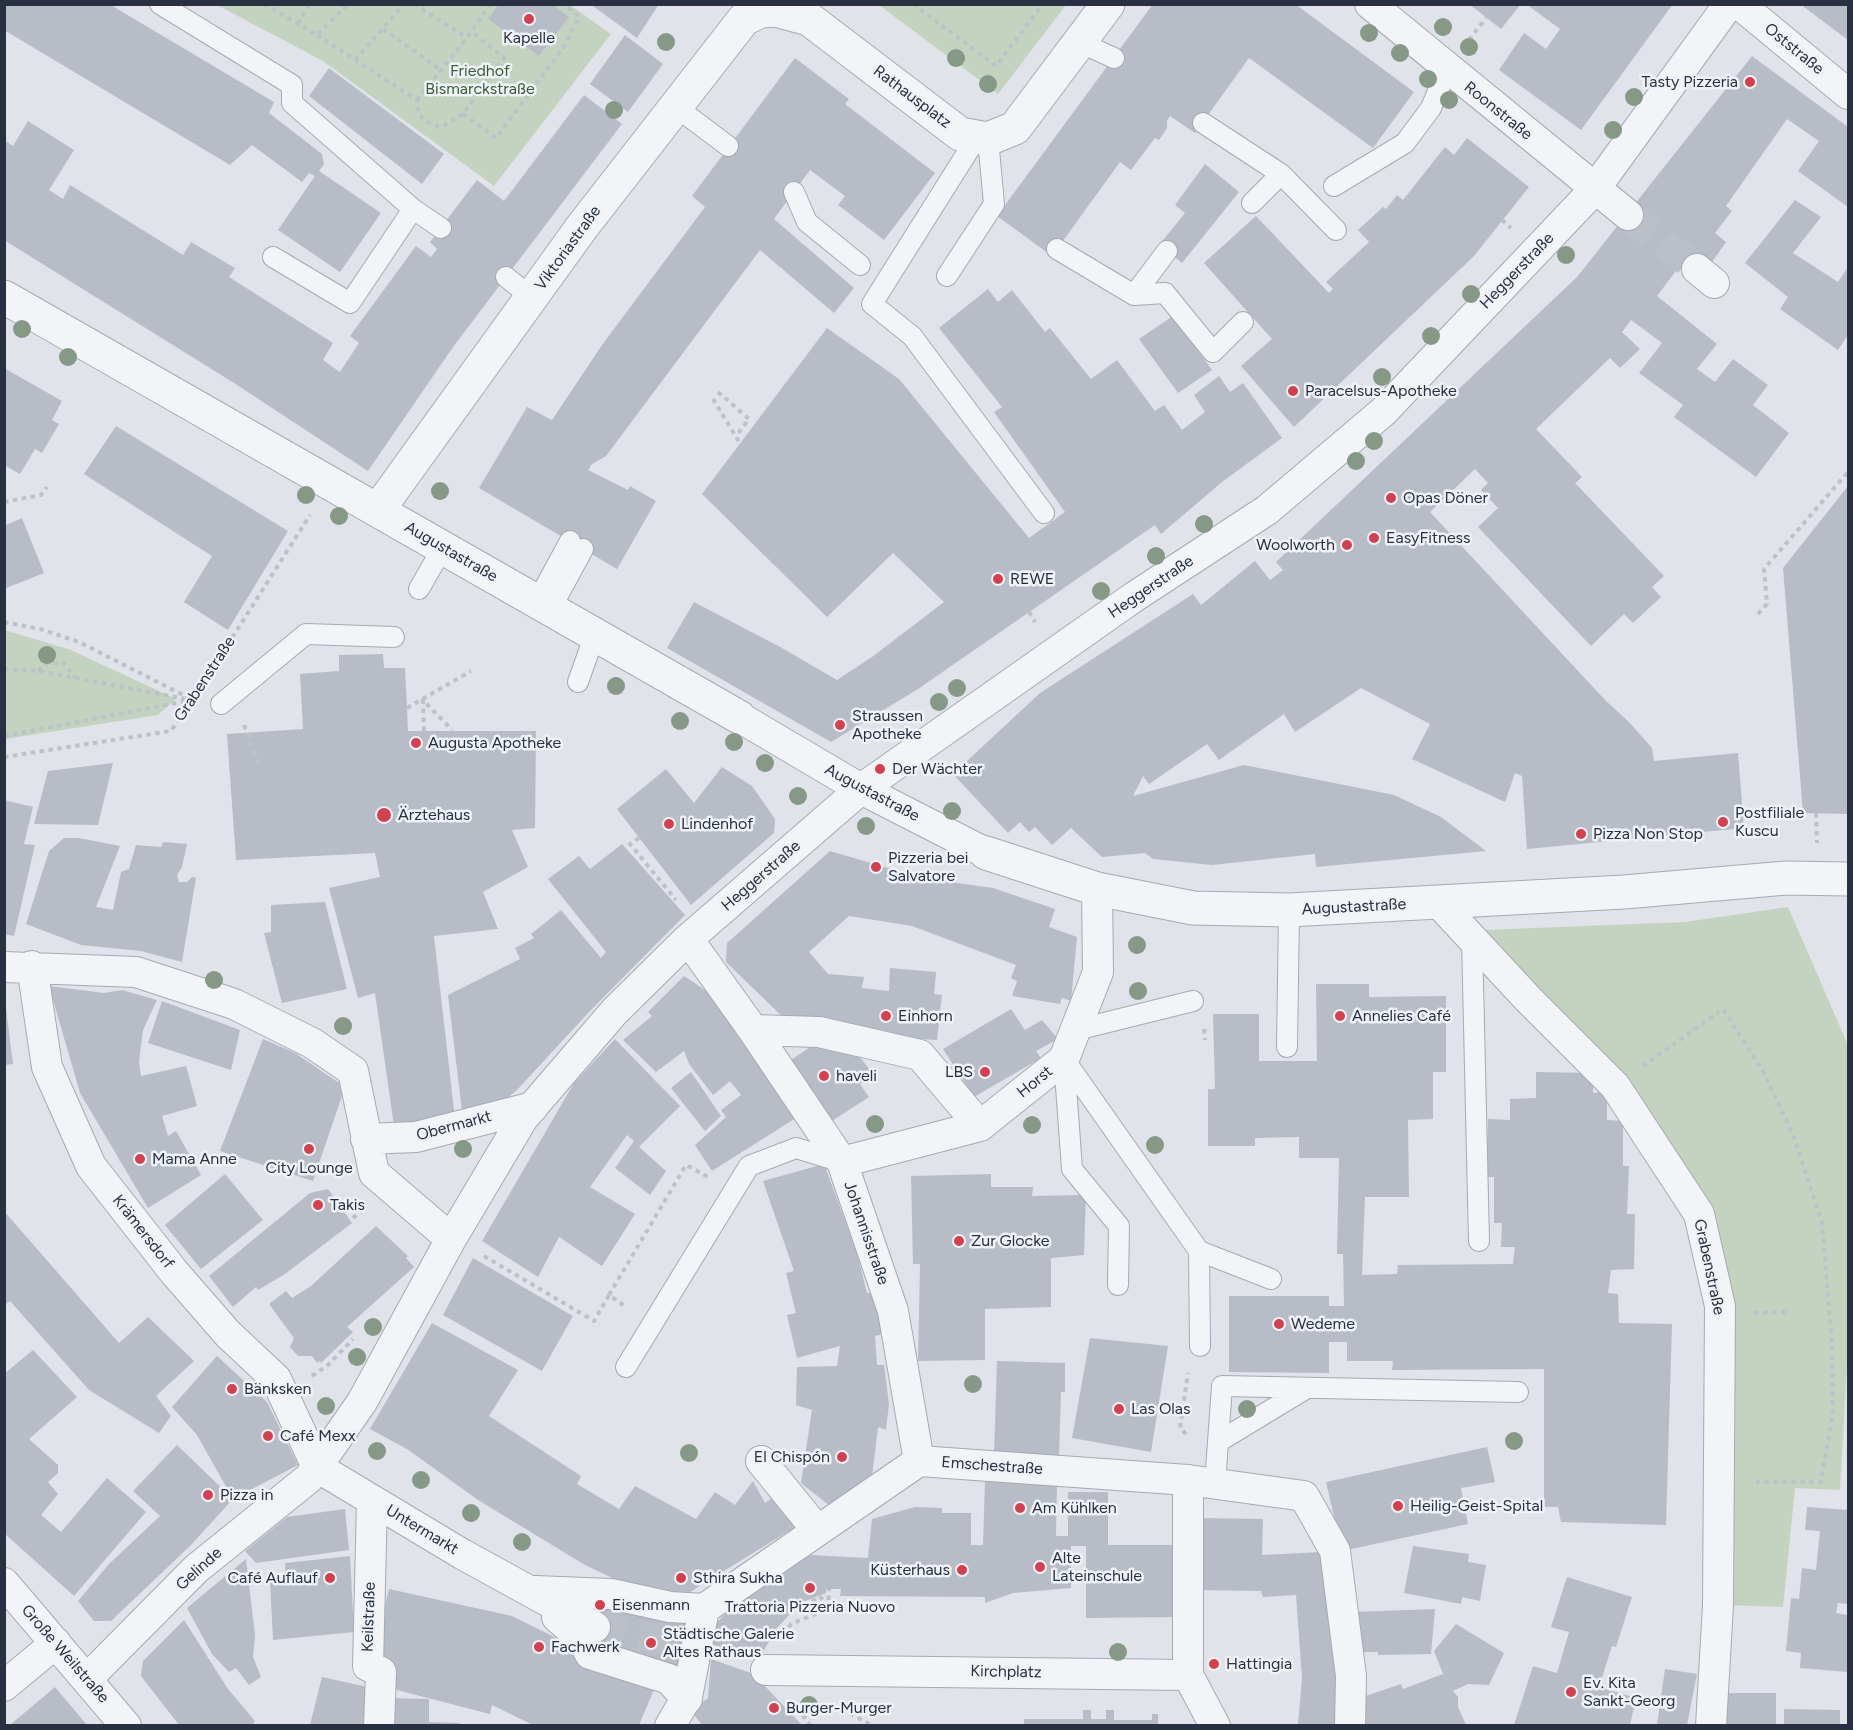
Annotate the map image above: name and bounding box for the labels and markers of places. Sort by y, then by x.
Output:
marker: Kapelle [522,12,536,26]
place label: Kapelle [503,28,555,48]
place label: Tasty Pizzeria [1641,72,1738,92]
marker: Tasty Pizzeria [1743,75,1757,89]
place label: Paracelsus-Apotheke [1305,381,1457,401]
marker: Paracelsus-Apotheke [1286,384,1300,398]
place label: Opas Döner [1403,488,1488,508]
marker: Opas Döner [1384,491,1398,505]
place label: EasyFitness [1386,528,1471,548]
marker: EasyFitness [1367,531,1381,545]
place label: Woolworth [1256,535,1335,555]
marker: Woolworth [1340,538,1354,552]
place label: REWE [1010,569,1054,589]
marker: REWE [991,572,1005,586]
place label: Straussen Apotheke [852,706,923,744]
marker: Straussen Apotheke [833,718,847,732]
place label: Augusta Apotheke [428,733,561,753]
marker: Augusta Apotheke [409,736,423,750]
place label: Der Wächter [892,759,982,779]
marker: Der Wächter [873,762,887,776]
place label: Postfiliale Kuscu [1735,803,1804,841]
place label: Ärztehaus [398,805,470,825]
marker: Ärztehaus [375,806,393,824]
place label: Lindenhof [681,814,753,834]
marker: Postfiliale Kuscu [1716,815,1730,829]
marker: Lindenhof [662,817,676,831]
place label: Pizza Non Stop [1593,824,1703,844]
marker: Pizza Non Stop [1574,827,1588,841]
place label: Pizzeria bei Salvatore [888,848,968,886]
marker: Pizzeria bei Salvatore [869,860,883,874]
place label: Einhorn [898,1006,953,1026]
place label: Annelies Café [1352,1006,1451,1026]
marker: Einhorn [879,1009,893,1023]
marker: Annelies Café [1333,1009,1347,1023]
place label: LBS [945,1062,973,1082]
marker: LBS [978,1065,992,1079]
place label: haveli [836,1066,877,1086]
marker: haveli [817,1069,831,1083]
marker: City Lounge [302,1142,316,1156]
place label: Mama Anne [152,1149,237,1169]
marker: Mama Anne [133,1152,147,1166]
place label: City Lounge [265,1158,353,1178]
place label: Takis [330,1195,365,1215]
marker: Takis [311,1198,325,1212]
place label: Zur Glocke [971,1231,1049,1251]
marker: Zur Glocke [952,1234,966,1248]
place label: Wedeme [1291,1314,1355,1334]
marker: Wedeme [1272,1317,1286,1331]
place label: Bänksken [244,1379,311,1399]
marker: Bänksken [225,1382,239,1396]
place label: Las Olas [1131,1399,1190,1419]
marker: Las Olas [1112,1402,1126,1416]
place label: Café Mexx [280,1426,356,1446]
marker: Café Mexx [261,1429,275,1443]
place label: El Chispón [754,1447,830,1467]
marker: El Chispón [835,1450,849,1464]
place label: Pizza in [220,1485,273,1505]
marker: Pizza in [201,1488,215,1502]
place label: Heilig-Geist-Spital [1410,1496,1543,1516]
place label: Am Kühlken [1032,1498,1117,1518]
marker: Heilig-Geist-Spital [1391,1499,1405,1513]
marker: Am Kühlken [1013,1501,1027,1515]
place label: Alte Lateinschule [1052,1548,1142,1586]
place label: Küsterhaus [870,1560,950,1580]
marker: Alte Lateinschule [1033,1560,1047,1574]
marker: Küsterhaus [955,1563,969,1577]
place label: Café Auflauf [228,1568,318,1588]
place label: Sthira Sukha [693,1568,783,1588]
marker: Café Auflauf [323,1571,337,1585]
marker: Sthira Sukha [674,1571,688,1585]
marker: Trattoria Pizzeria Nuovo [803,1581,817,1595]
place label: Eisenmann [612,1595,690,1615]
place label: Trattoria Pizzeria Nuovo [725,1597,895,1617]
marker: Eisenmann [593,1598,607,1612]
place label: Städtische Galerie Altes Rathaus [663,1624,794,1662]
marker: Städtische Galerie Altes Rathaus [644,1636,658,1650]
place label: Fachwerk [551,1637,619,1657]
marker: Fachwerk [532,1640,546,1654]
place label: Hattingia [1226,1654,1292,1674]
marker: Hattingia [1207,1657,1221,1671]
place label: Ev. Kita Sankt-Georg [1583,1673,1675,1711]
marker: Ev. Kita Sankt-Georg [1564,1685,1578,1699]
place label: Burger-Murger [786,1698,892,1718]
marker: Burger-Murger [767,1701,781,1715]

